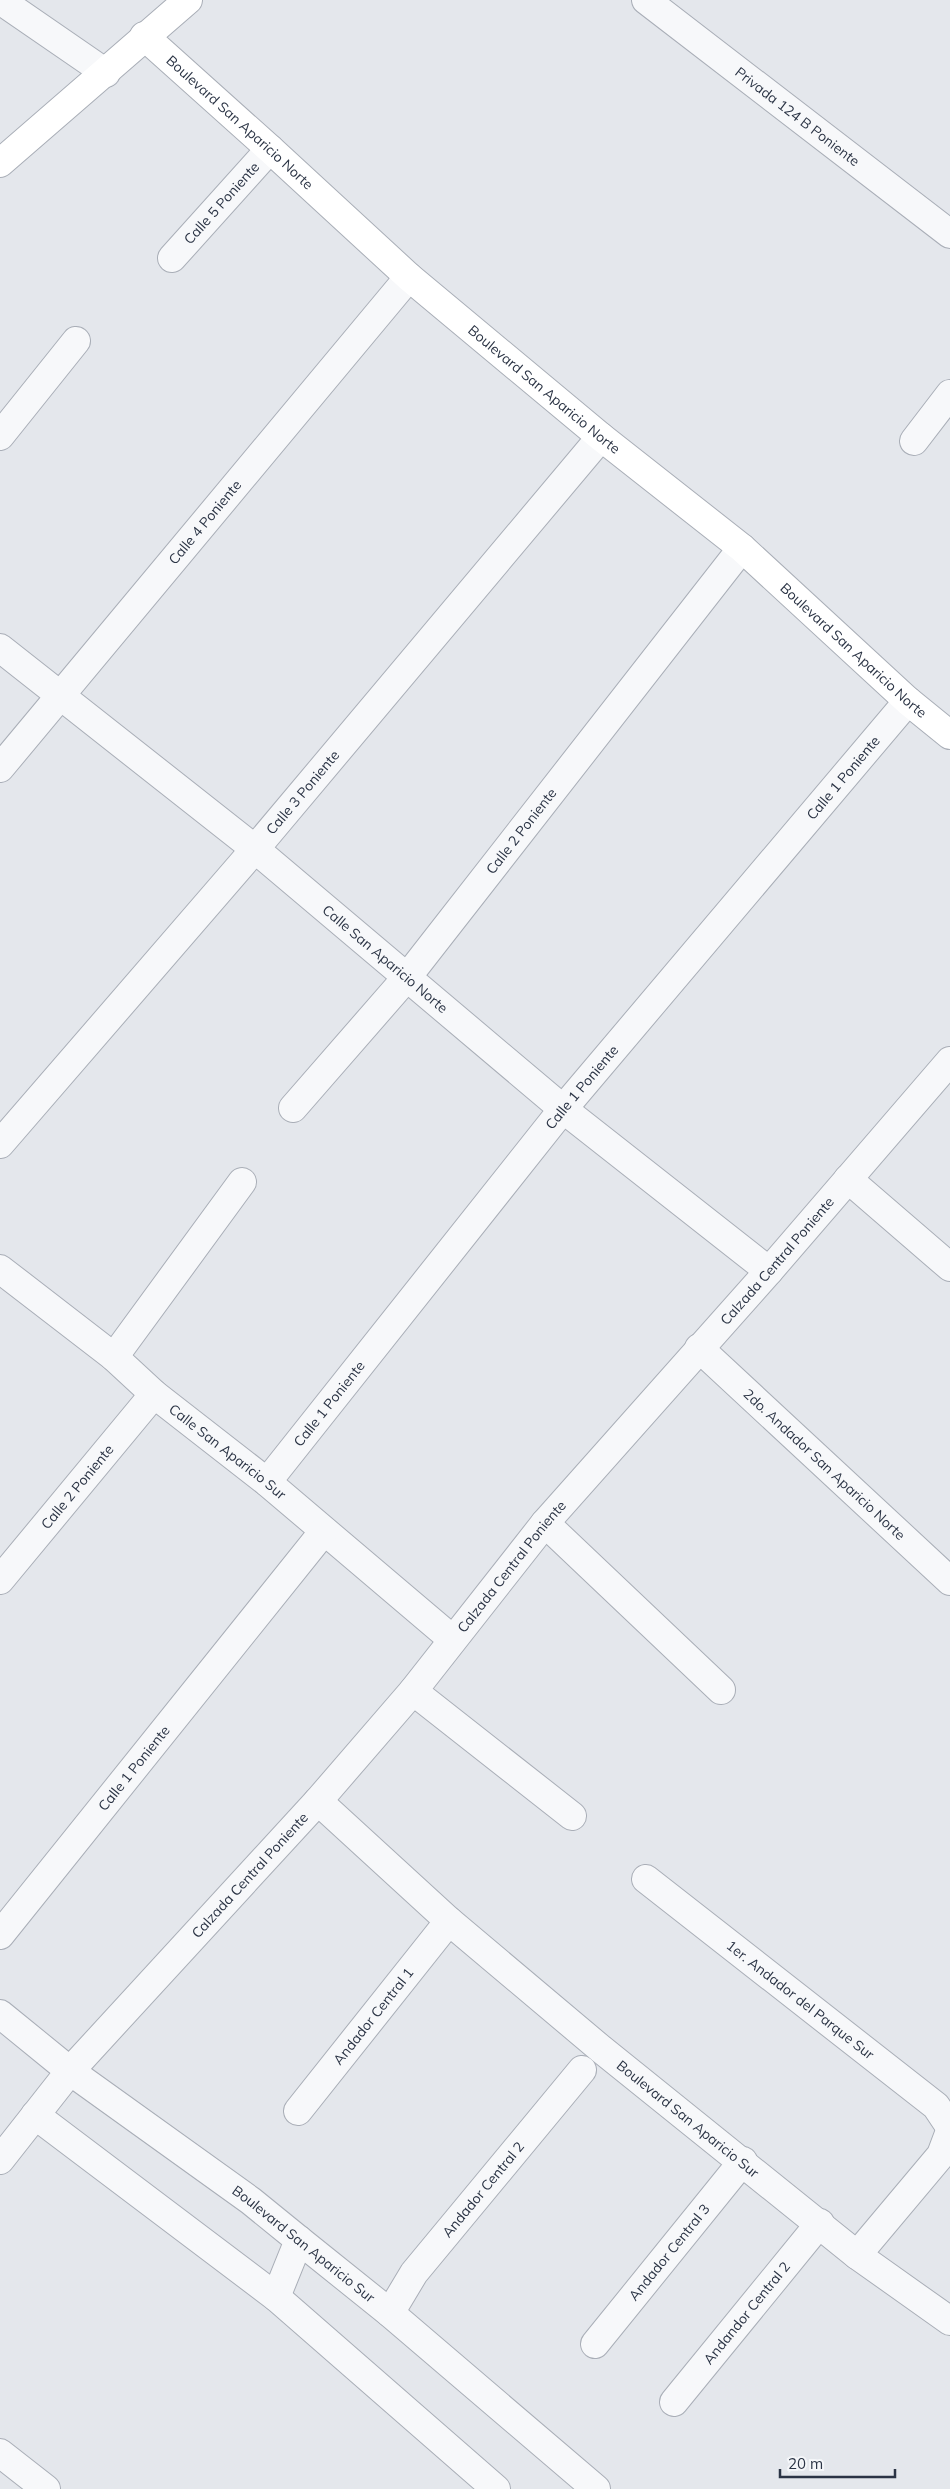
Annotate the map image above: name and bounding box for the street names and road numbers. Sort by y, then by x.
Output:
street label: Boulevard San Aparicio Norte [163,51,317,193]
street label: Privada 124 B Poniente [732,63,863,170]
street label: Calle 5 Poniente [180,158,263,248]
street label: Boulevard San Aparicio Norte [464,321,624,458]
street label: Calle 4 Poniente [164,476,245,568]
street label: Boulevard San Aparicio Norte [777,579,931,722]
street label: Calle 1 Poniente [803,732,884,823]
street label: Calle 3 Poniente [262,746,343,838]
street label: Calle 2 Poniente [482,784,560,878]
street label: Calle San Aparicio Norte [319,901,452,1017]
street label: Calle 1 Poniente [541,1041,622,1133]
street label: Calzada Central Poniente [716,1193,838,1329]
street label: Calle 1 Poniente [290,1357,369,1450]
street label: 2do. Andador San Aparicio Norte [740,1385,909,1544]
street label: Calle San Aparicio Sur [165,1400,291,1504]
street label: Calle 2 Poniente [37,1441,117,1533]
street label: Calzada Central Poniente [453,1497,570,1636]
street label: Calle 1 Poniente [94,1722,174,1814]
street label: Calzada Central Poniente [188,1809,312,1942]
street label: 1er. Andador del Parque Sur [723,1936,879,2064]
street label: Andador Central 1 [329,1964,417,2069]
street label: Boulevard San Aparicio Sur [613,2056,764,2182]
street label: Andador Central 2 [438,2138,528,2241]
street label: Boulevard San Aparicio Sur [229,2181,379,2307]
street label: Andador Central 3 [625,2200,714,2304]
street label: Andandor Central 2 [699,2258,794,2368]

